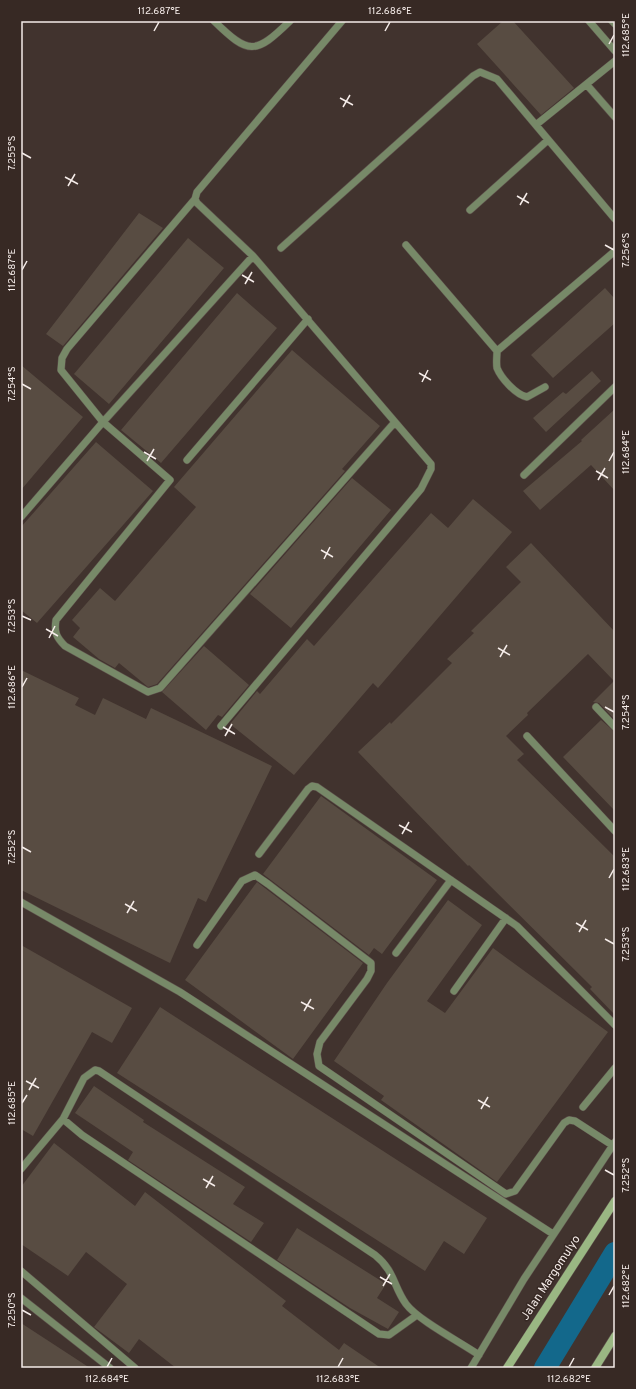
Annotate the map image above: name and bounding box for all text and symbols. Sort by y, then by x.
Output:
text: 112.687°E [137,5,181,18]
text: 112.686°E [368,5,412,18]
text: 112.685°E [620,13,633,57]
text: 7.255°S [6,135,19,171]
text: 7.256°S [620,233,633,267]
text: 112.687°E [6,248,19,292]
text: 7.254°S [6,366,19,402]
text: 112.684°E [620,430,633,474]
text: 7.253°S [6,599,19,633]
text: 112.686°E [6,665,19,709]
text: 7.254°S [620,694,633,730]
text: 7.252°S [6,830,19,864]
text: 112.683°E [620,847,633,891]
text: 7.253°S [620,927,633,961]
text: 112.685°E [6,1081,19,1125]
text: 7.252°S [620,1158,633,1192]
street label: Jalan Margomulyo [517,1232,585,1324]
text: 112.682°E [620,1264,633,1308]
text: 7.250°S [6,1292,19,1328]
text: 112.684°E [85,1373,129,1386]
text: 112.683°E [316,1373,360,1386]
text: 112.682°E [547,1373,591,1386]

